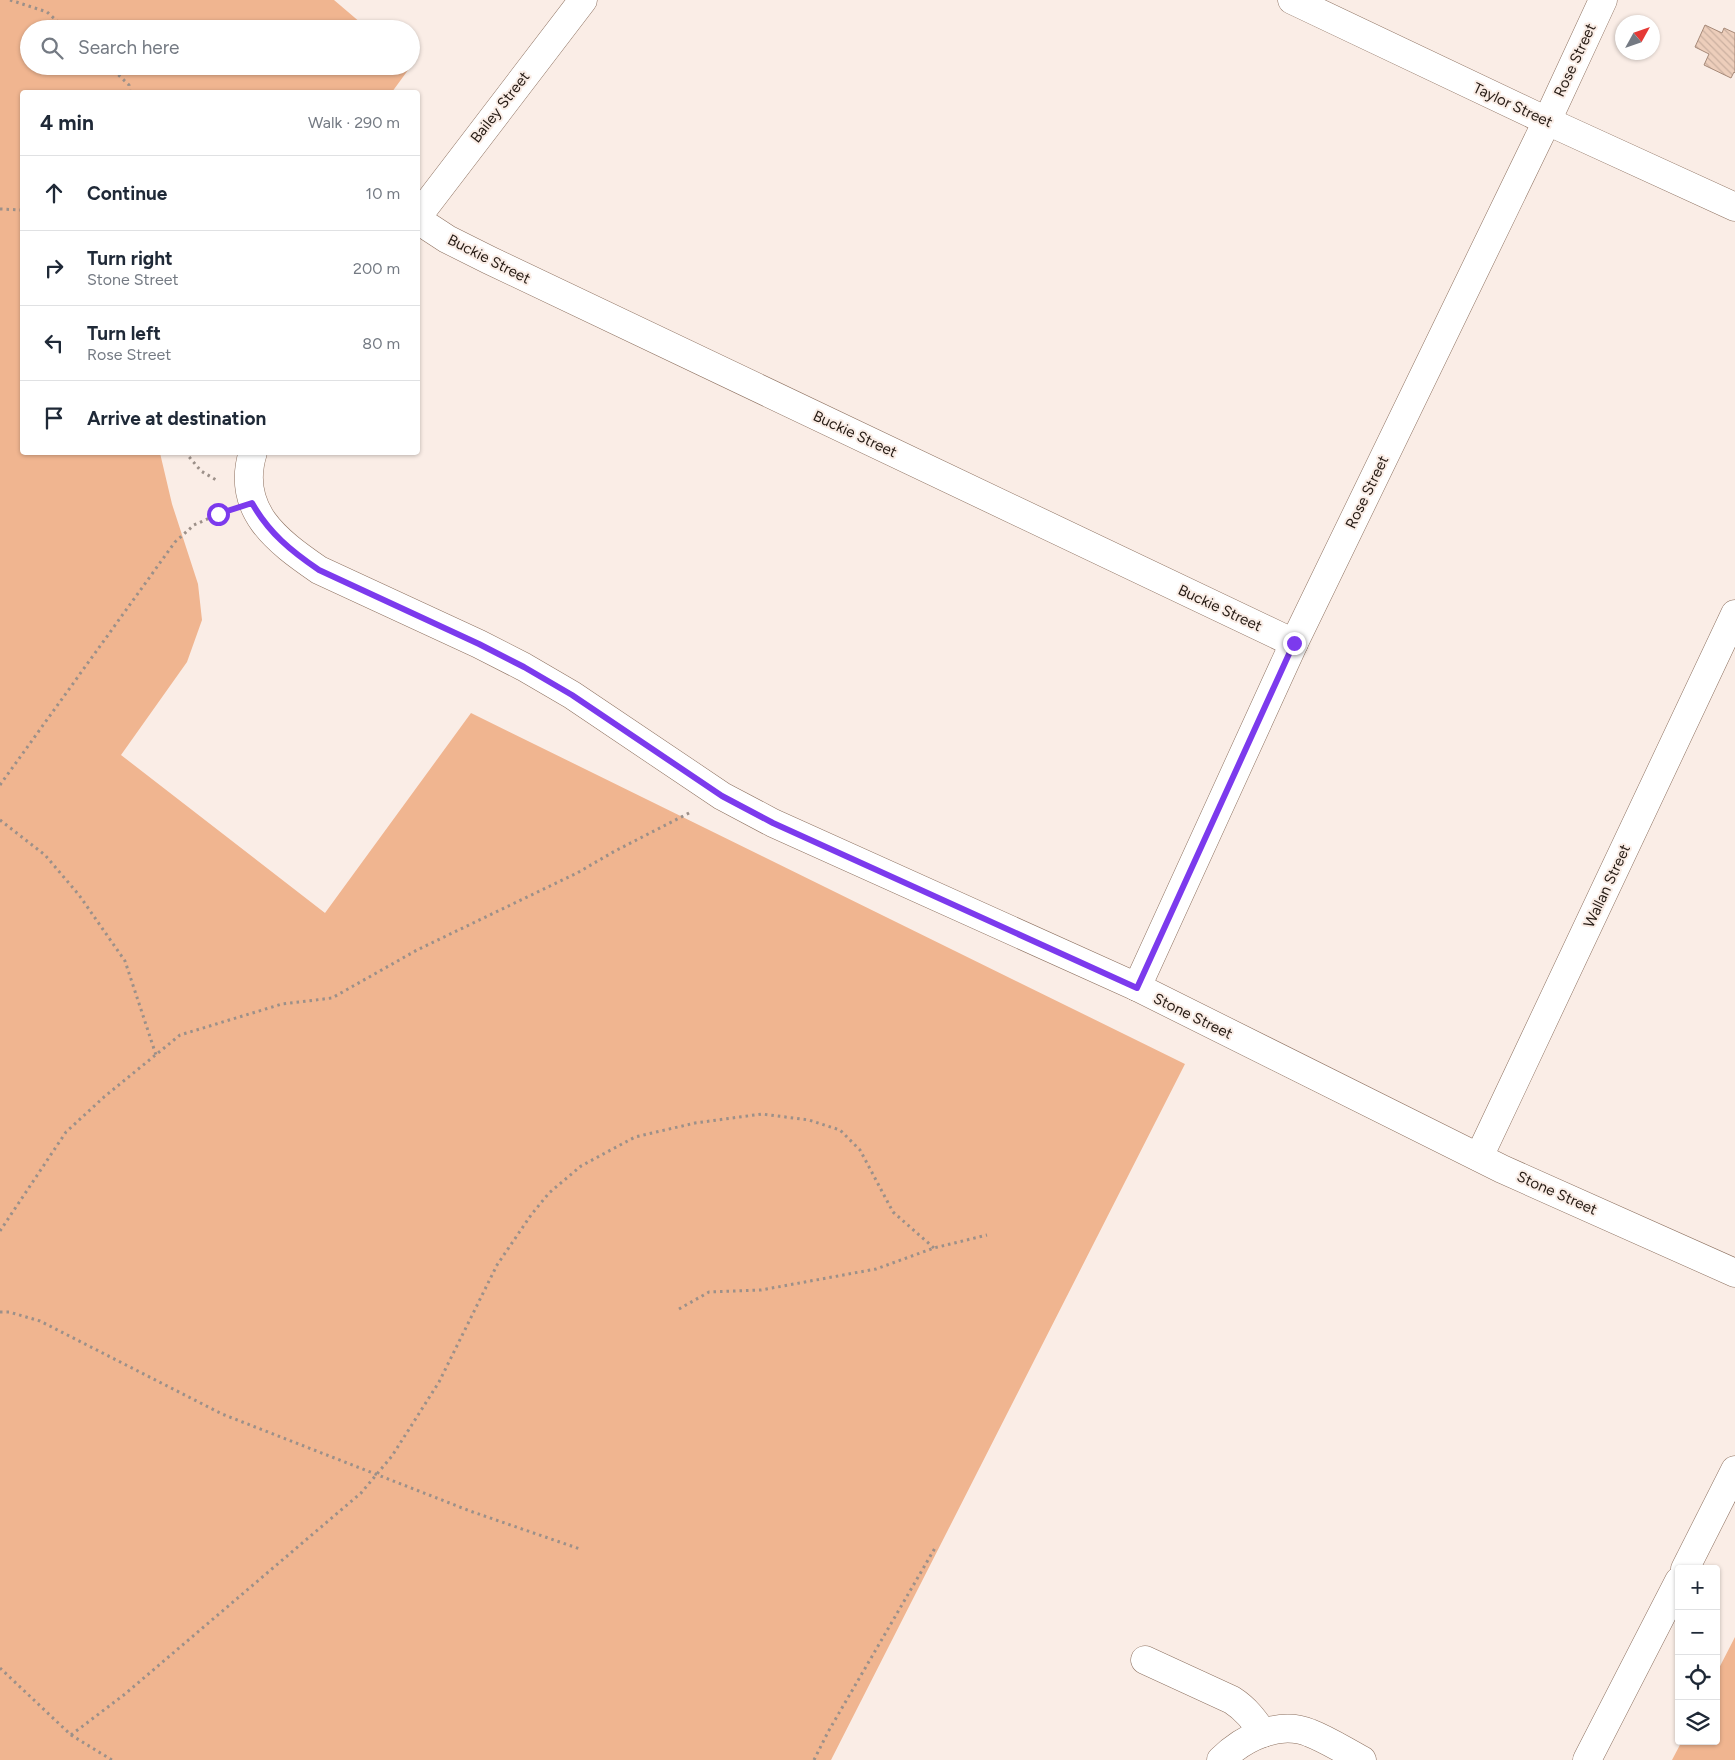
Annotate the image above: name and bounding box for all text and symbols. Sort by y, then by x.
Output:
north arrow [1615,15,1660,60]
search box [20,20,420,75]
street label: Rose Street [1550,20,1600,100]
icon: search [38,34,66,62]
text: Search here [78,36,180,59]
street label: Bailey Street [467,68,534,146]
street label: Taylor Street [1470,79,1556,131]
text: 4 min [40,110,94,135]
text: Walk · 290 m [308,113,400,132]
icon: ahead [40,179,68,207]
text: Continue [87,182,167,205]
text: 10 m [366,184,400,203]
street label: Buckie Street [445,230,534,288]
text: Turn right [87,247,173,270]
icon: right [40,254,68,282]
text: 200 m [353,259,400,278]
text: Stone Street [87,270,179,289]
text: Turn left [87,322,161,345]
icon: left [40,329,68,357]
text: 80 m [362,334,400,353]
text: Rose Street [87,345,171,364]
icon: arrive [40,404,68,432]
text: Arrive at destination [87,407,266,430]
street label: Buckie Street [810,407,900,461]
street label: Rose Street [1342,452,1393,531]
route start [207,503,230,526]
street label: Buckie Street [1175,581,1265,635]
route end [1283,632,1306,655]
street label: Wallan Street [1580,841,1634,930]
street label: Stone Street [1150,989,1236,1043]
street label: Stone Street [1514,1167,1600,1219]
map controls [1675,1565,1720,1745]
button: + [1675,1565,1720,1610]
button: − [1675,1610,1720,1655]
button: locate [1675,1655,1720,1700]
button: layers [1675,1700,1720,1745]

